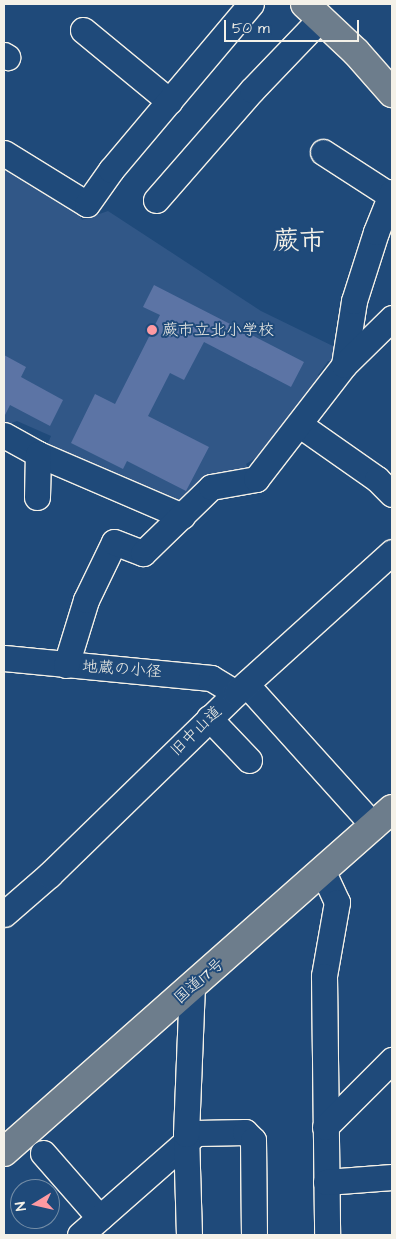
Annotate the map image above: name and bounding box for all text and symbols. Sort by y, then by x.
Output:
scale bar [226,10,361,42]
text: 50 m [232,18,270,39]
district label: 蕨市 [273,226,325,258]
place label: 蕨市立北小学校 [162,320,274,340]
marker: 蕨市立北小学校 [146,324,158,336]
street label: 地蔵の小径 [81,657,163,681]
street label: 旧中山道 [166,702,226,760]
street label: 国道17号 [170,954,228,1008]
north arrow [10,1179,60,1229]
text: N [11,1200,32,1212]

